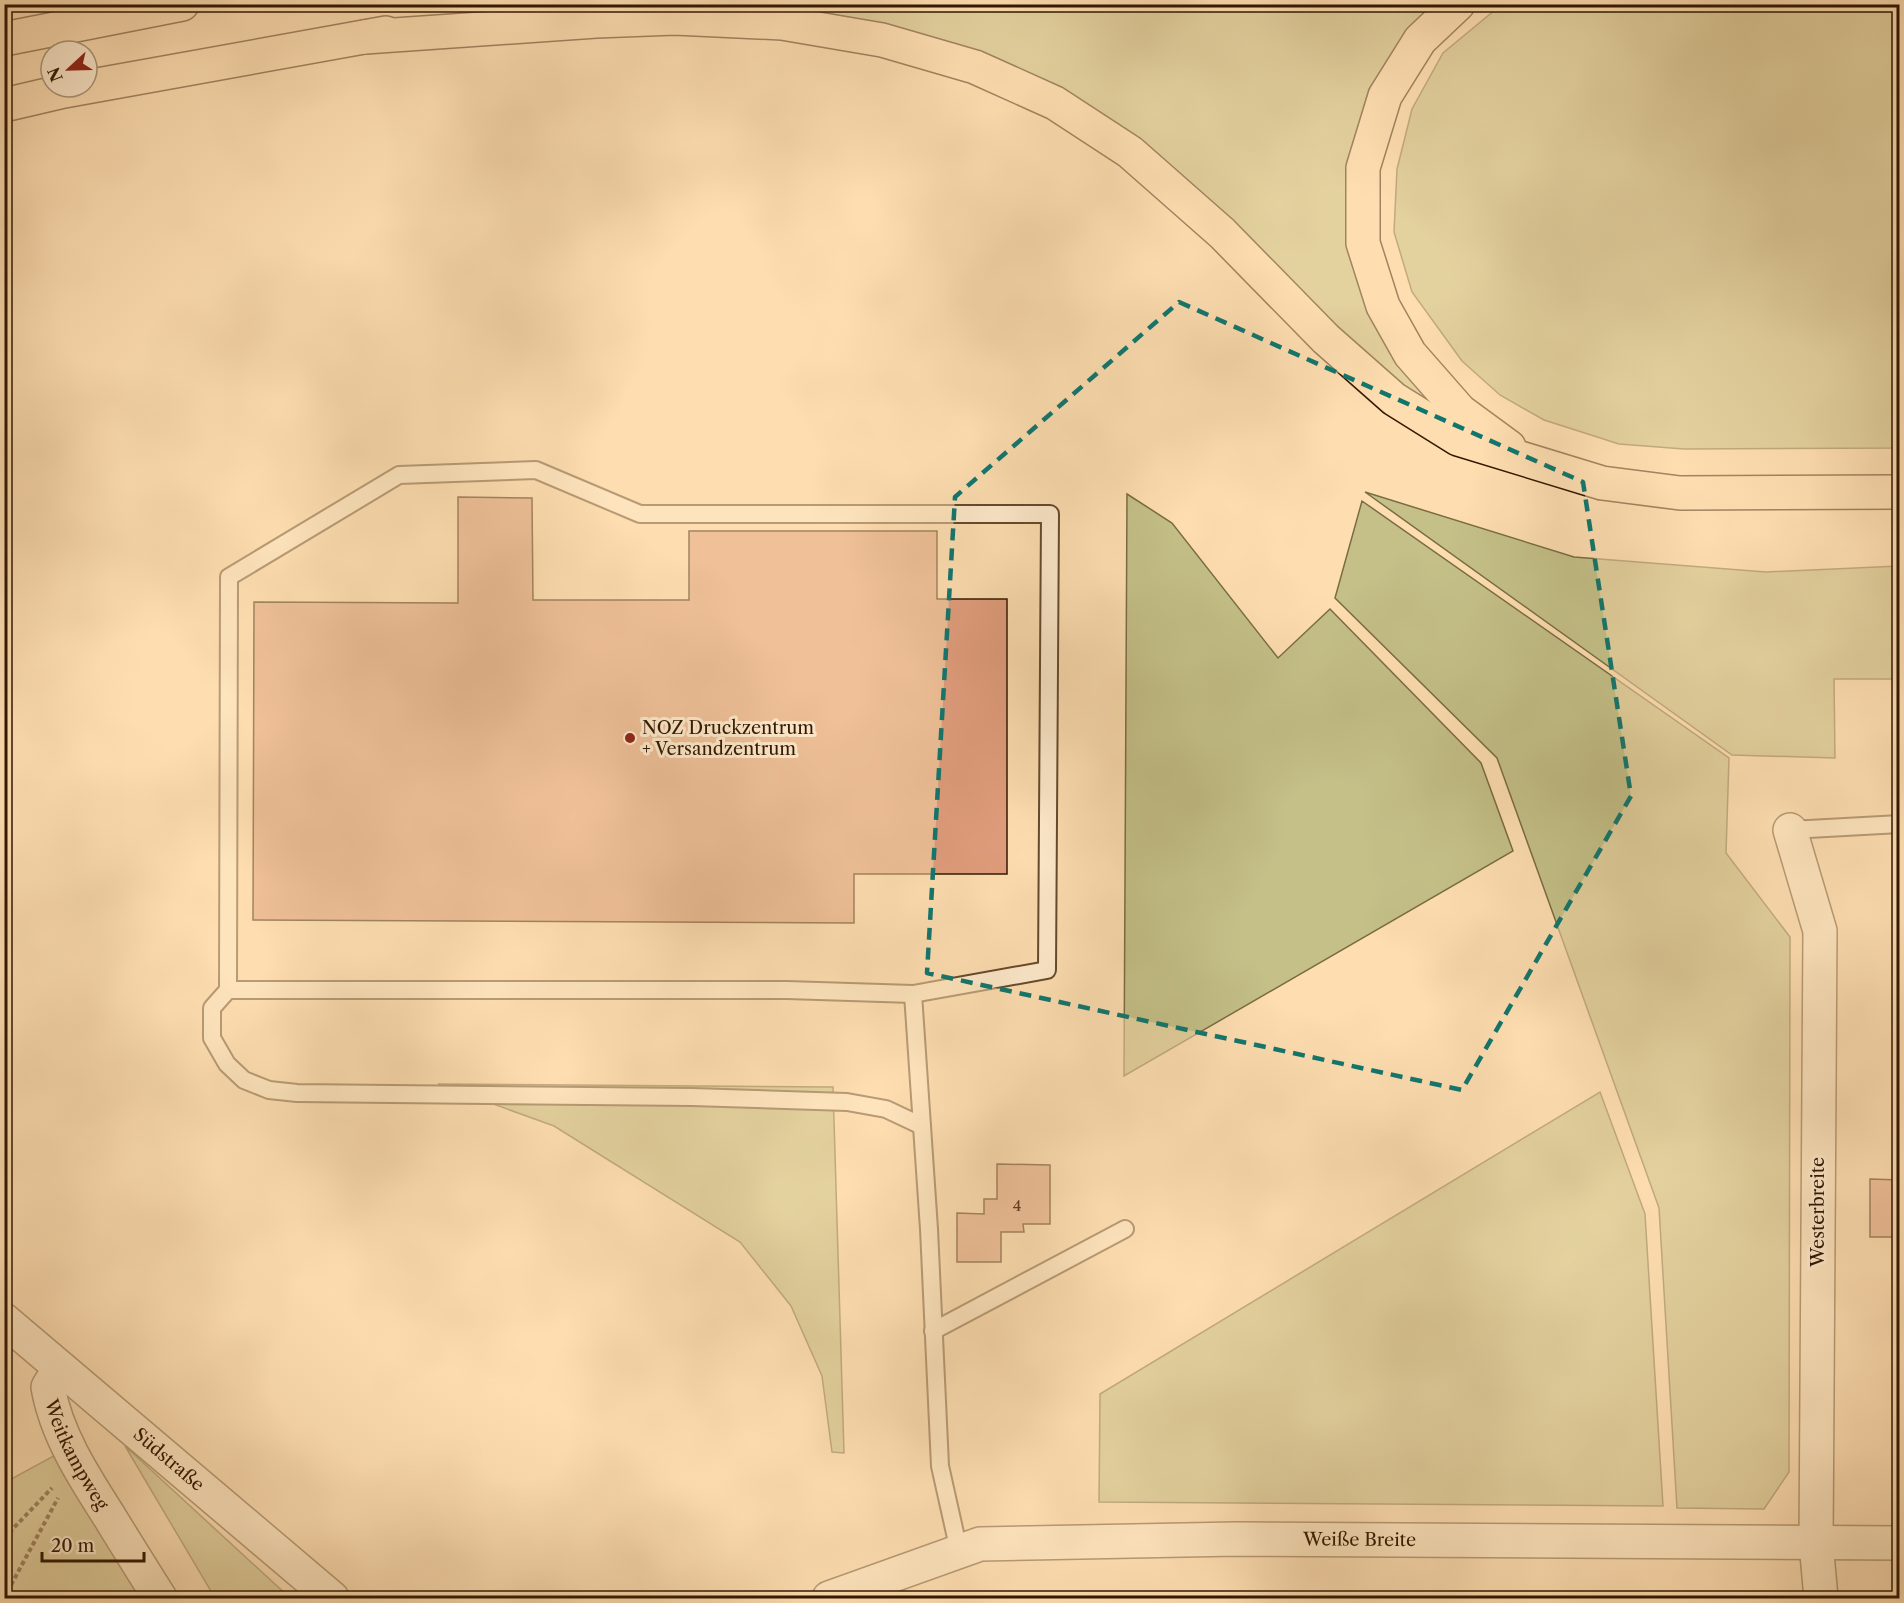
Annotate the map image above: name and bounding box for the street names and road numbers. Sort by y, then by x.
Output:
street label: Westerbreite [1807,1157,1829,1268]
street label: Weitkampweg [40,1396,113,1514]
street label: Südstraße [129,1423,209,1496]
street label: Weiße Breite [1302,1528,1416,1551]

